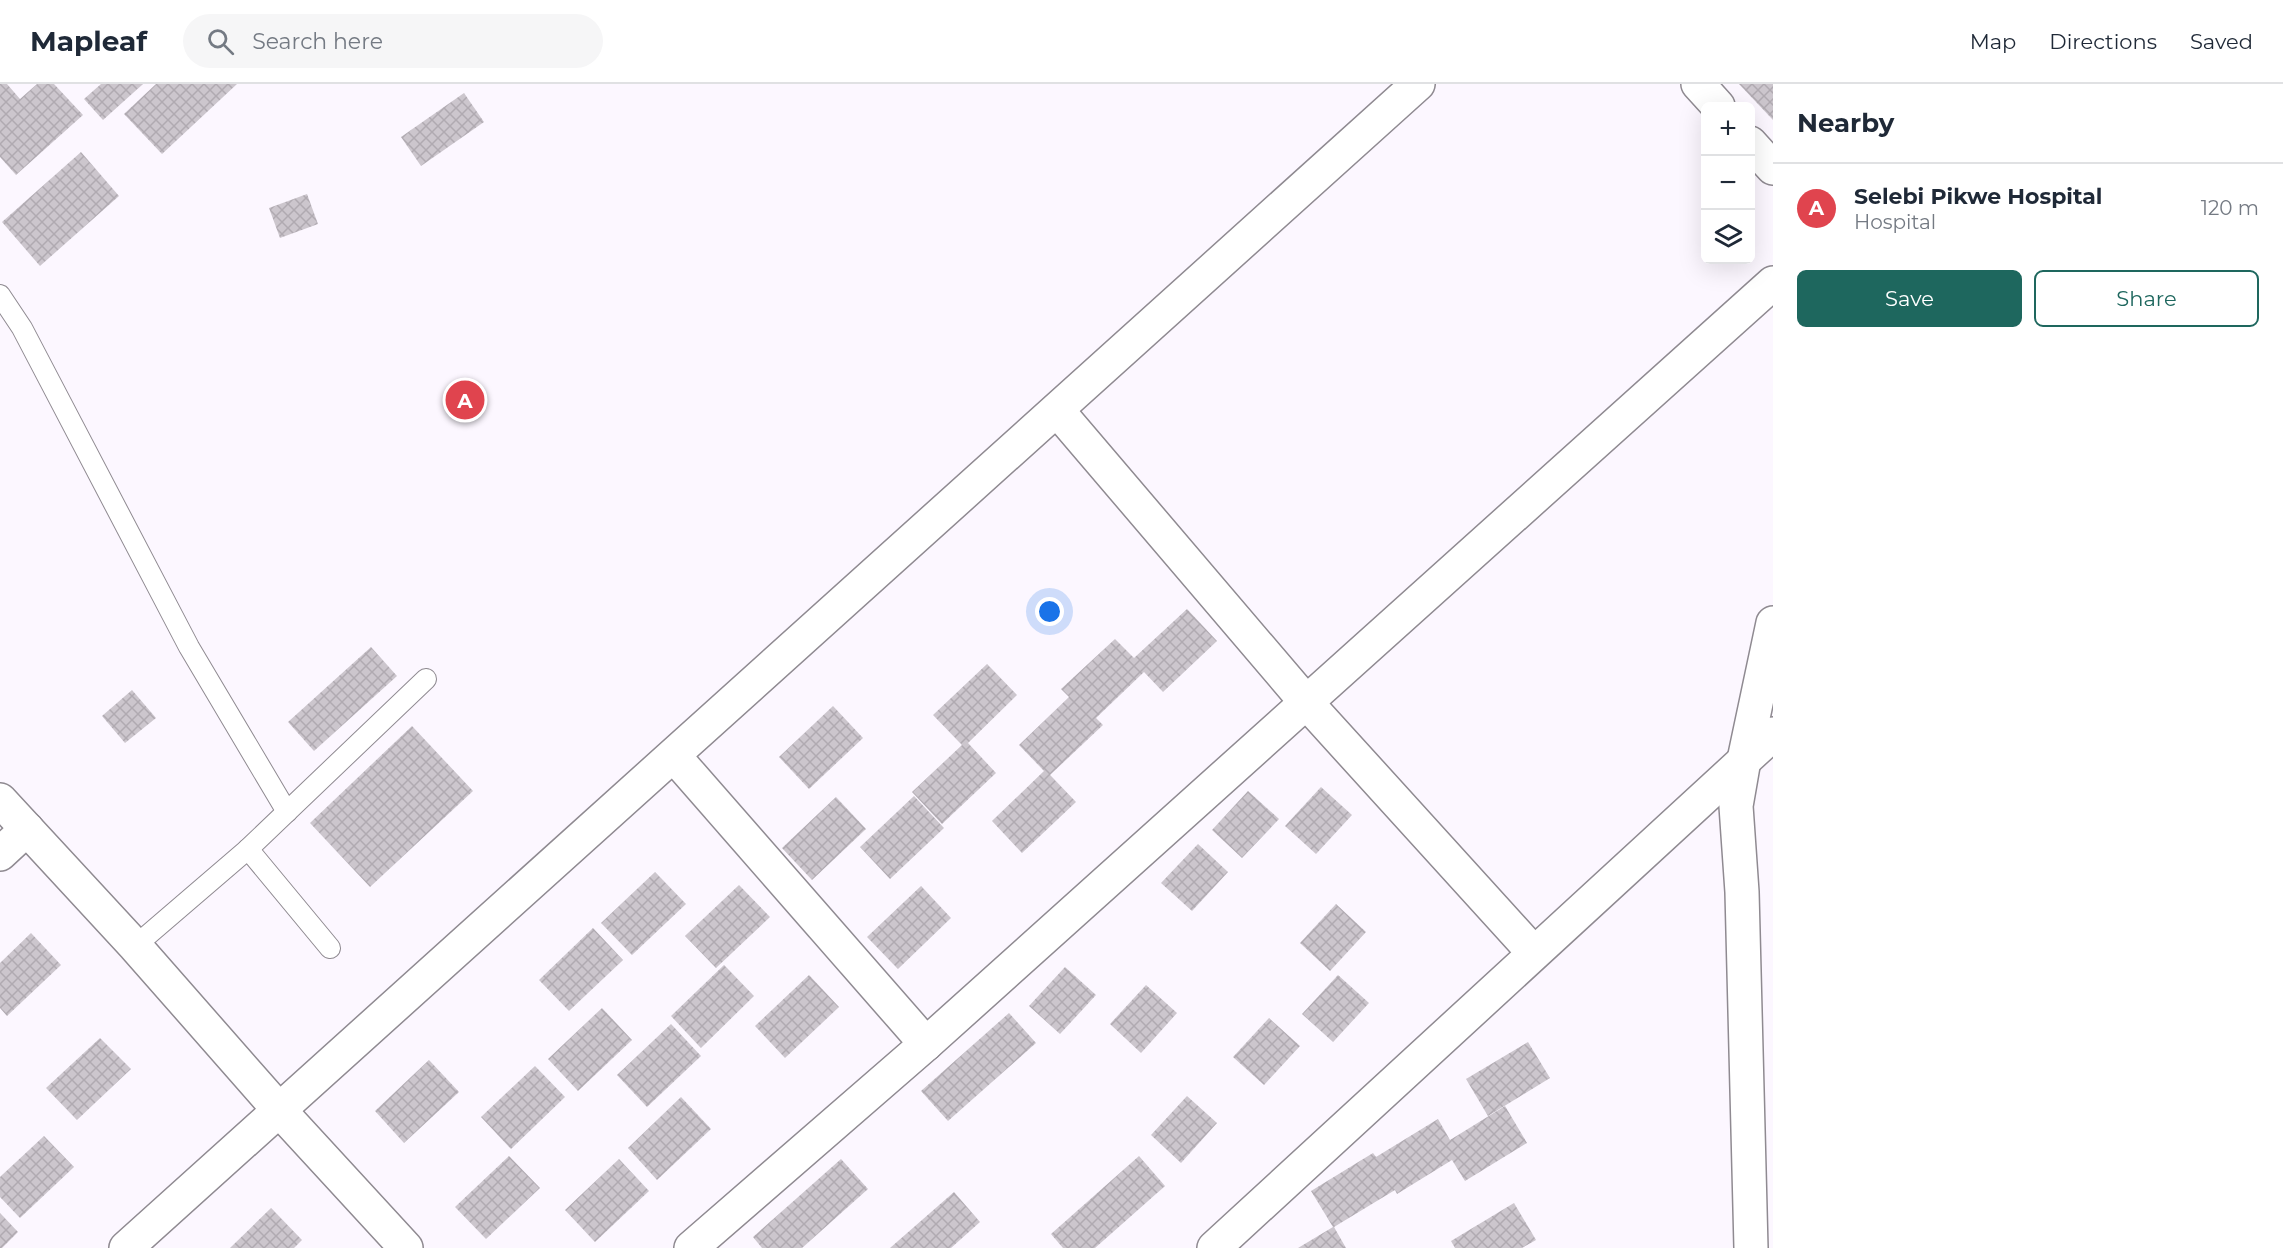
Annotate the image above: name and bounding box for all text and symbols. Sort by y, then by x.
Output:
search box [183,14,603,68]
text: Mapleaf [30,24,147,58]
icon: search [204,25,237,58]
text: Search here [252,28,383,55]
text: Map [1970,29,2016,54]
text: Directions [2049,29,2157,54]
text: Saved [2190,29,2253,54]
map controls [1701,102,1755,264]
button: + [1701,102,1755,156]
text: Nearby [1797,107,1894,139]
button: − [1701,156,1755,210]
text: Selebi Pikwe Hospital [1854,183,2102,210]
text: A [1809,196,1824,220]
text: 120 m [2201,196,2259,220]
button: layers [1701,210,1755,264]
text: Hospital [1854,210,1936,234]
button: Save [1797,270,2022,327]
button: Share [2034,270,2259,327]
pin: A [446,378,484,422]
your location [1035,597,1064,626]

